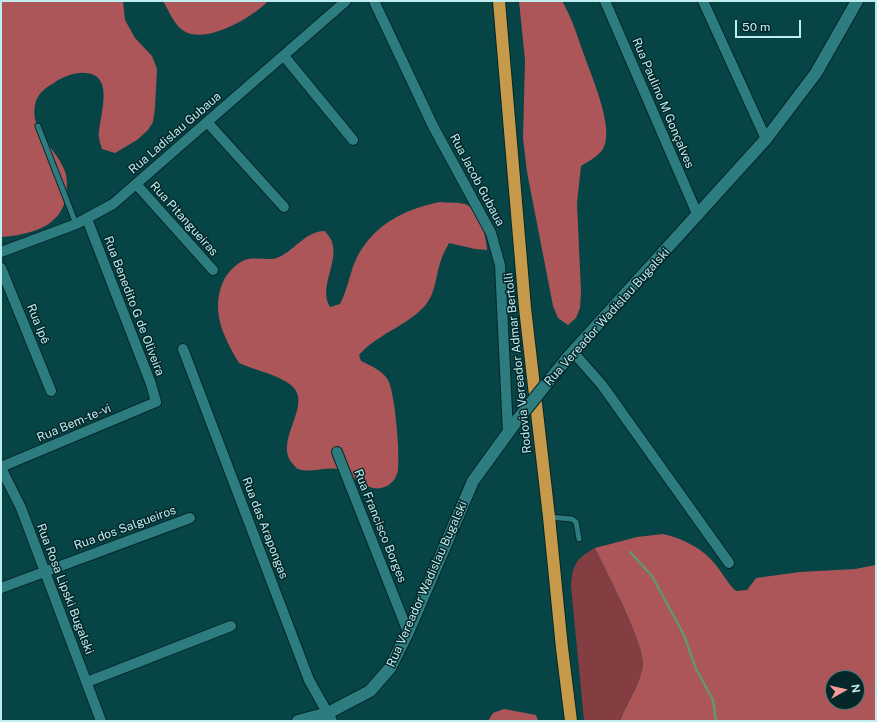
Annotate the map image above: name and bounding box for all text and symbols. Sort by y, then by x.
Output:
scale bar [737,12,803,38]
text: 50 m [742,20,770,34]
street label: Rua Paulino M Gonçalves [629,36,697,170]
street label: Rua Ladislau Gubaua [126,89,224,177]
street label: Rua Jacob Gubaua [447,131,507,229]
street label: Rua Pitangueiras [147,179,221,259]
street label: Rua Benedito G de Oliveira [101,234,167,378]
street label: Rua Vereador Wadislau Bugalski [541,245,673,389]
street label: Rodovia Vereador Admar Bertolli [501,272,535,454]
street label: Rua Ipê [23,302,53,346]
street label: Rua Bem-te-vi [35,401,113,445]
street label: Rua Francisco Borges [351,467,409,585]
street label: Rua das Arapongas [239,475,291,581]
street label: Rua Vereador Wadislau Bugalski [384,499,470,669]
street label: Rua dos Salgueiros [72,503,178,553]
street label: Rua Rosa Lipski Bugalski [33,522,97,656]
north arrow [825,670,865,710]
text: N [849,683,862,694]

